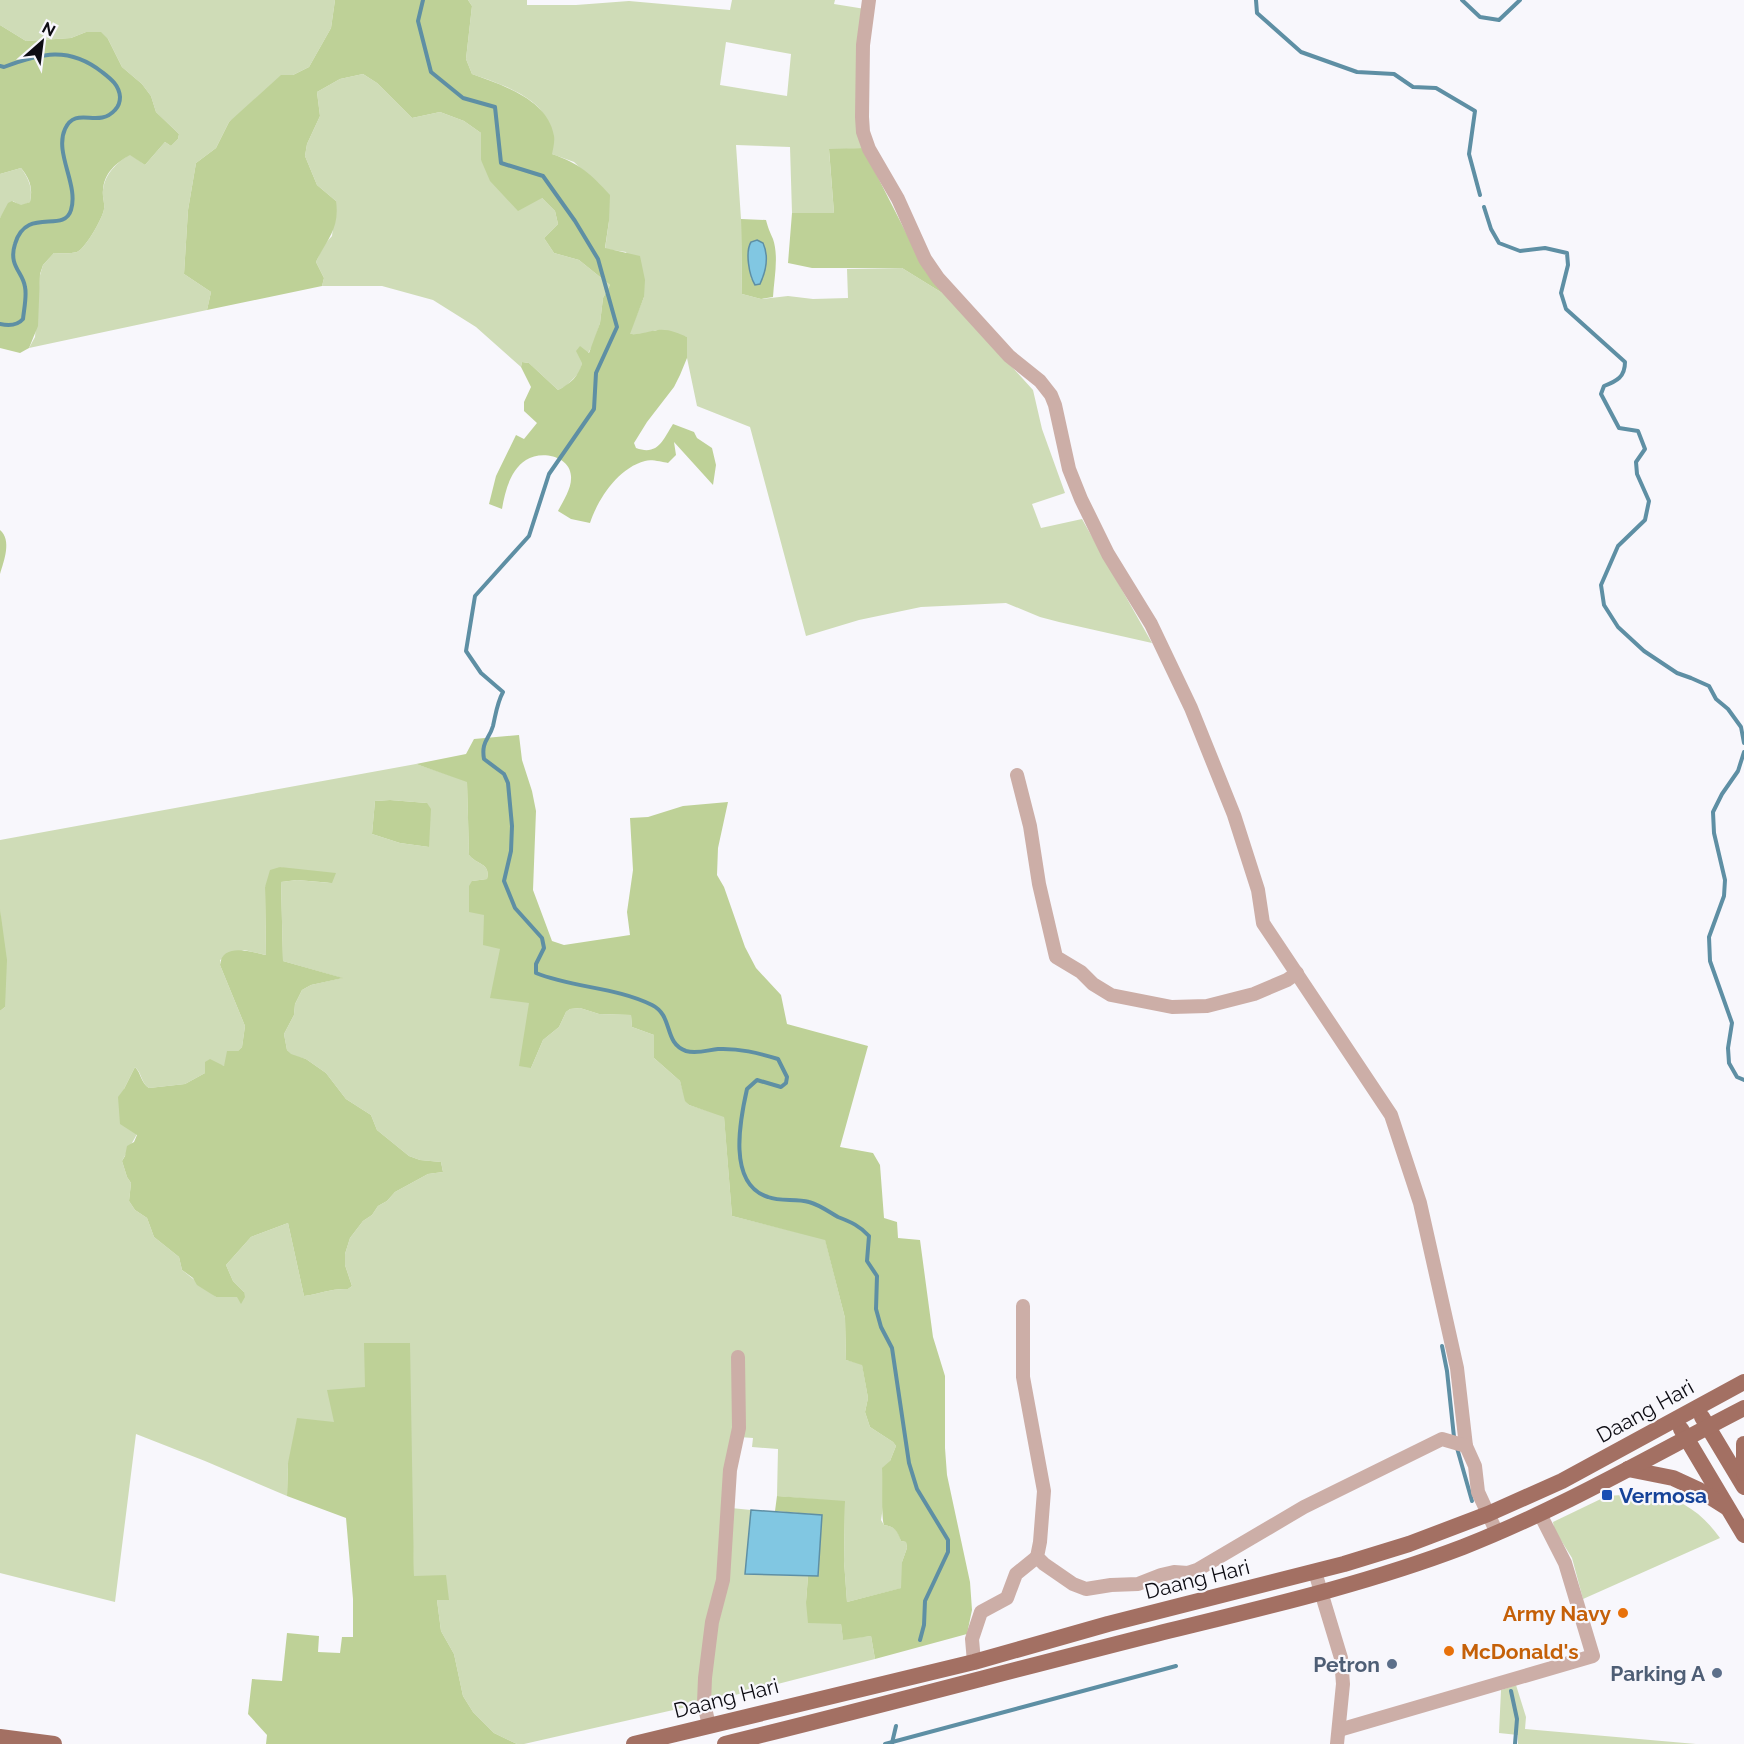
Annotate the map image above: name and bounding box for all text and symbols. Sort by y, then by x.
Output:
north arrow [12,12,72,72]
text: N [39,18,59,40]
street label: Daang Hari [1592,1374,1698,1448]
place label: Vermosa [1619,1483,1707,1508]
marker: Vermosa [1600,1488,1614,1502]
street label: Daang Hari [1142,1554,1252,1604]
place label: Army Navy [1503,1601,1611,1626]
marker: Army Navy [1616,1606,1630,1620]
place label: McDonald's [1461,1639,1579,1664]
marker: McDonald's [1442,1644,1456,1658]
place label: Petron [1313,1652,1380,1677]
marker: Petron [1385,1657,1399,1671]
place label: Parking A [1610,1661,1706,1686]
marker: Parking A [1710,1666,1724,1680]
street label: Daang Hari [671,1673,781,1723]

